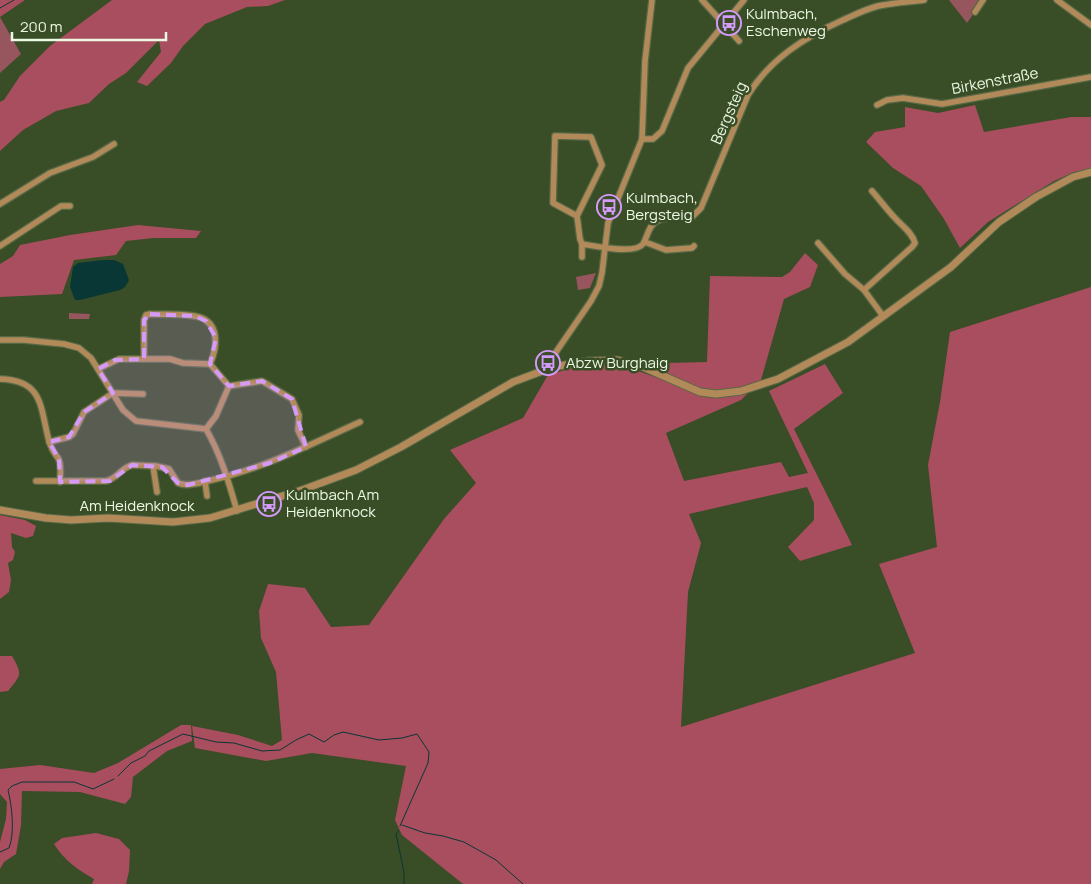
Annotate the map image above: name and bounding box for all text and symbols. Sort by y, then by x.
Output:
place label: Kulmbach, Eschenweg [746,3,826,41]
scale bar [12,10,166,42]
bus stop icon: Kulmbach, Eschenweg [716,10,742,36]
text: 200 m [20,16,63,37]
street label: Birkenstraße [950,62,1040,99]
street label: Bergsteig [705,78,752,148]
place label: Kulmbach, Bergsteig [626,187,698,225]
bus stop icon: Kulmbach, Bergsteig [596,194,622,220]
bus stop icon: Abzw Burghaig [535,350,561,376]
place label: Abzw Burghaig [566,352,668,373]
place label: Kulmbach Am Heidenknock [286,484,379,522]
bus stop icon: Kulmbach Am Heidenknock [256,491,282,517]
street label: Am Heidenknock [79,495,195,516]

